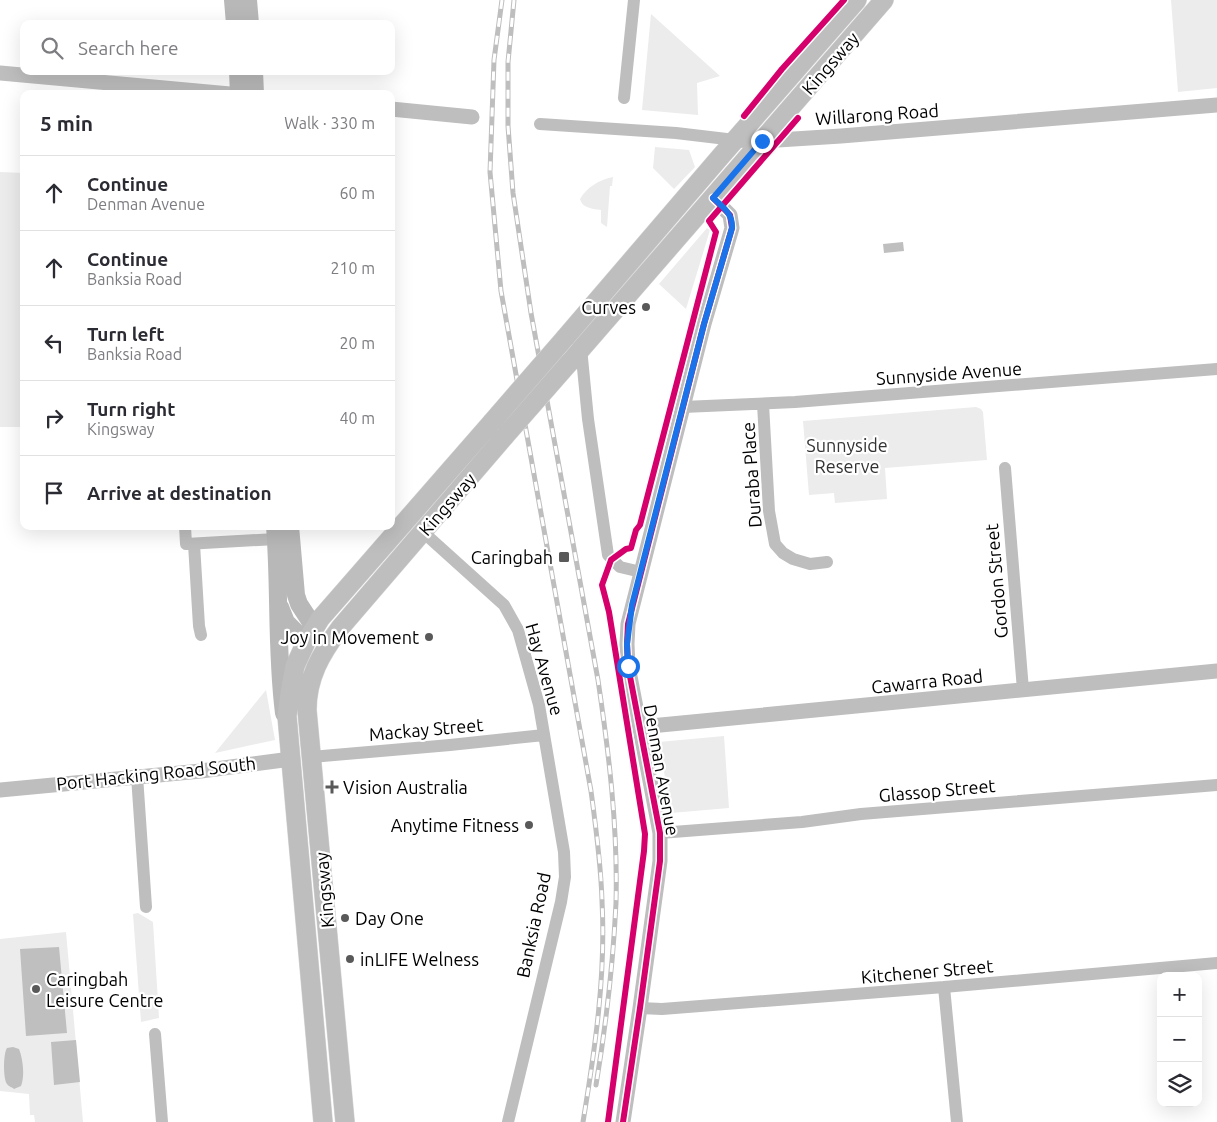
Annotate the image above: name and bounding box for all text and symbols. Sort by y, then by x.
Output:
search box [20,20,395,75]
street label: Kingsway [798,28,863,98]
icon: search [38,34,66,62]
text: Search here [78,37,178,59]
street label: Willarong Road [815,100,939,128]
text: 5 min [40,111,93,135]
text: Walk · 330 m [284,114,375,132]
route end [751,130,774,153]
text: Continue [87,173,168,195]
icon: ahead [40,179,68,207]
text: 60 m [339,184,375,202]
text: Denman Avenue [87,195,205,213]
text: Continue [87,248,168,270]
icon: ahead [40,254,68,282]
text: 210 m [330,259,375,277]
text: Banksia Road [87,270,182,288]
place label: Curves [581,297,636,317]
marker: Curves [640,301,652,313]
text: Turn left [87,323,165,345]
icon: left [40,329,68,357]
text: 20 m [339,334,375,352]
text: Banksia Road [87,345,182,363]
street label: Sunnyside Avenue [875,358,1023,388]
text: Turn right [87,398,175,420]
icon: right [40,404,68,432]
text: 40 m [339,409,375,427]
text: Kingsway [87,420,155,438]
street label: Duraba Place [737,421,765,529]
park label: Sunnyside Reserve [806,435,888,476]
street label: Kingsway [415,469,480,539]
icon: arrive [40,479,68,507]
text: Arrive at destination [87,482,272,504]
street label: Gordon Street [981,523,1011,639]
place label: Caringbah [471,547,553,567]
marker: Caringbah [557,550,571,564]
street label: Hay Avenue [522,620,568,718]
place label: Joy in Movement [280,627,419,647]
marker: Joy in Movement [423,631,435,643]
route start [617,655,640,678]
street label: Cawarra Road [870,665,984,697]
street label: Denman Avenue [641,703,683,837]
street label: Mackay Street [368,714,484,744]
street label: Port Hacking Road South [55,753,257,793]
street label: Glassop Street [878,775,996,805]
place label: Vision Australia [343,777,468,797]
marker: Vision Australia [325,780,339,794]
place label: Anytime Fitness [391,815,519,835]
marker: Anytime Fitness [523,819,535,831]
street label: Kingsway [311,851,337,929]
street label: Banksia Road [512,871,554,979]
place label: Day One [355,908,424,928]
marker: Day One [339,912,351,924]
place label: inLIFE Welness [360,949,479,969]
marker: inLIFE Welness [344,953,356,965]
street label: Kitchener Street [860,955,994,987]
place label: Caringbah Leisure Centre [46,969,163,1010]
map controls [1157,972,1202,1107]
button: + [1157,972,1202,1017]
marker: Caringbah Leisure Centre [30,983,42,995]
button: − [1157,1017,1202,1062]
button: layers [1157,1062,1202,1107]

